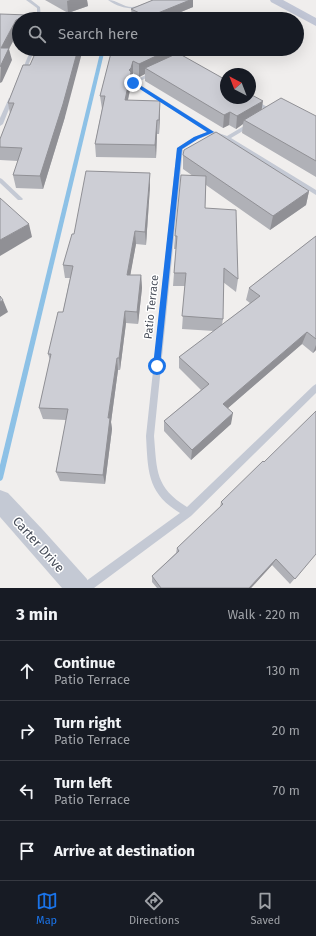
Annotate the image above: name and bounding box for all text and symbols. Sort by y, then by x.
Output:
search box [12,12,304,56]
icon: search [26,23,48,45]
text: Search here [58,25,138,43]
north arrow [220,68,256,104]
route end [124,74,142,92]
street label: Patio Terrace [142,274,161,340]
route start [148,357,166,375]
street label: Carter Drive [10,513,68,575]
text: 3 min [16,604,58,625]
text: Walk · 220 m [228,607,300,622]
text: Continue [54,654,115,672]
icon: ahead [16,660,38,682]
text: 130 m [266,663,300,678]
text: Patio Terrace [54,672,130,687]
text: Turn right [54,714,121,732]
icon: right [16,720,38,742]
text: 20 m [272,723,300,738]
text: Patio Terrace [54,732,130,747]
text: Turn left [54,774,112,792]
icon: left [16,780,38,802]
text: 70 m [273,783,300,798]
text: Patio Terrace [54,792,130,807]
icon: arrive [16,840,38,862]
text: Arrive at destination [54,842,195,860]
tab: Map [36,890,58,927]
tab: Directions [129,890,179,927]
tab: Saved [251,890,280,927]

